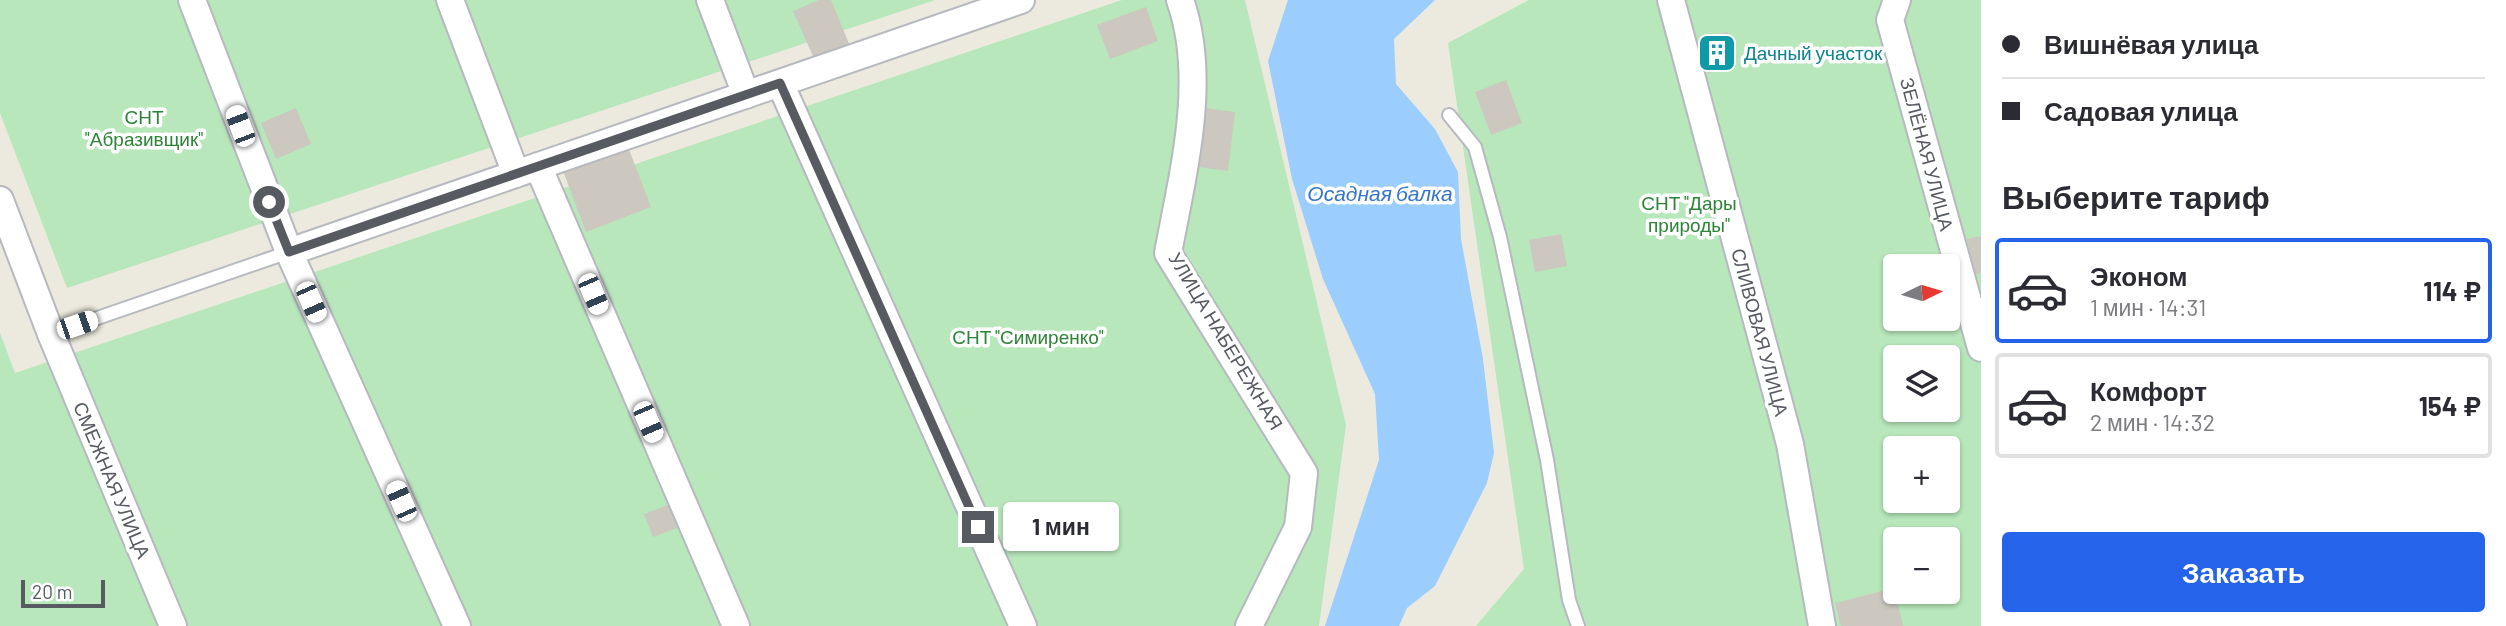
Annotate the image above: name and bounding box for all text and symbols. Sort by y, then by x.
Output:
text: Вишнёвая улица [2044,28,2258,59]
building icon: Дачный участок [1696,32,1738,74]
place label: Дачный участок [1744,41,1883,64]
street label: ЗЕЛЁНАЯ УЛИЦА [1896,75,1959,233]
text: Садовая улица [2044,95,2238,126]
car [223,103,258,149]
park label: СНТ "Абразивщик" [85,105,203,150]
text: Выберите тариф [2002,177,2270,215]
water label: Осадная балка [1307,180,1453,205]
route start [253,186,285,218]
park label: СНТ "Дары природы" [1641,191,1737,236]
street label: СЛИВОВАЯ УЛИЦА [1727,246,1794,418]
street label: УЛИЦА НАБЕРЕЖНАЯ [1164,248,1288,434]
north arrow [1883,254,1960,331]
map controls [1883,254,1960,604]
icon: car [2006,259,2069,322]
text: Эконом [2090,260,2188,291]
car [576,271,611,317]
text: 114 ₽ [2423,275,2481,306]
car [293,279,330,325]
text: 1 мин · 14:31 [2090,293,2206,321]
car [54,308,101,342]
park label: СНТ "Симиренко" [952,325,1104,348]
button: layers [1883,345,1960,422]
icon: car [2006,374,2069,437]
text: Комфорт [2090,375,2207,406]
text: 154 ₽ [2419,390,2481,421]
street label: СМЕЖНАЯ УЛИЦА [69,398,156,562]
car [631,399,666,445]
text: 2 мин · 14:32 [2090,408,2215,436]
button: + [1883,436,1960,513]
car [383,478,420,524]
callout: 1 мин [1002,503,1118,552]
route end [962,511,994,543]
text: 1 мин [1032,512,1090,540]
button: − [1883,527,1960,604]
button: Заказать [2002,532,2485,612]
scale bar [21,577,105,609]
text: 20 m [32,580,72,603]

